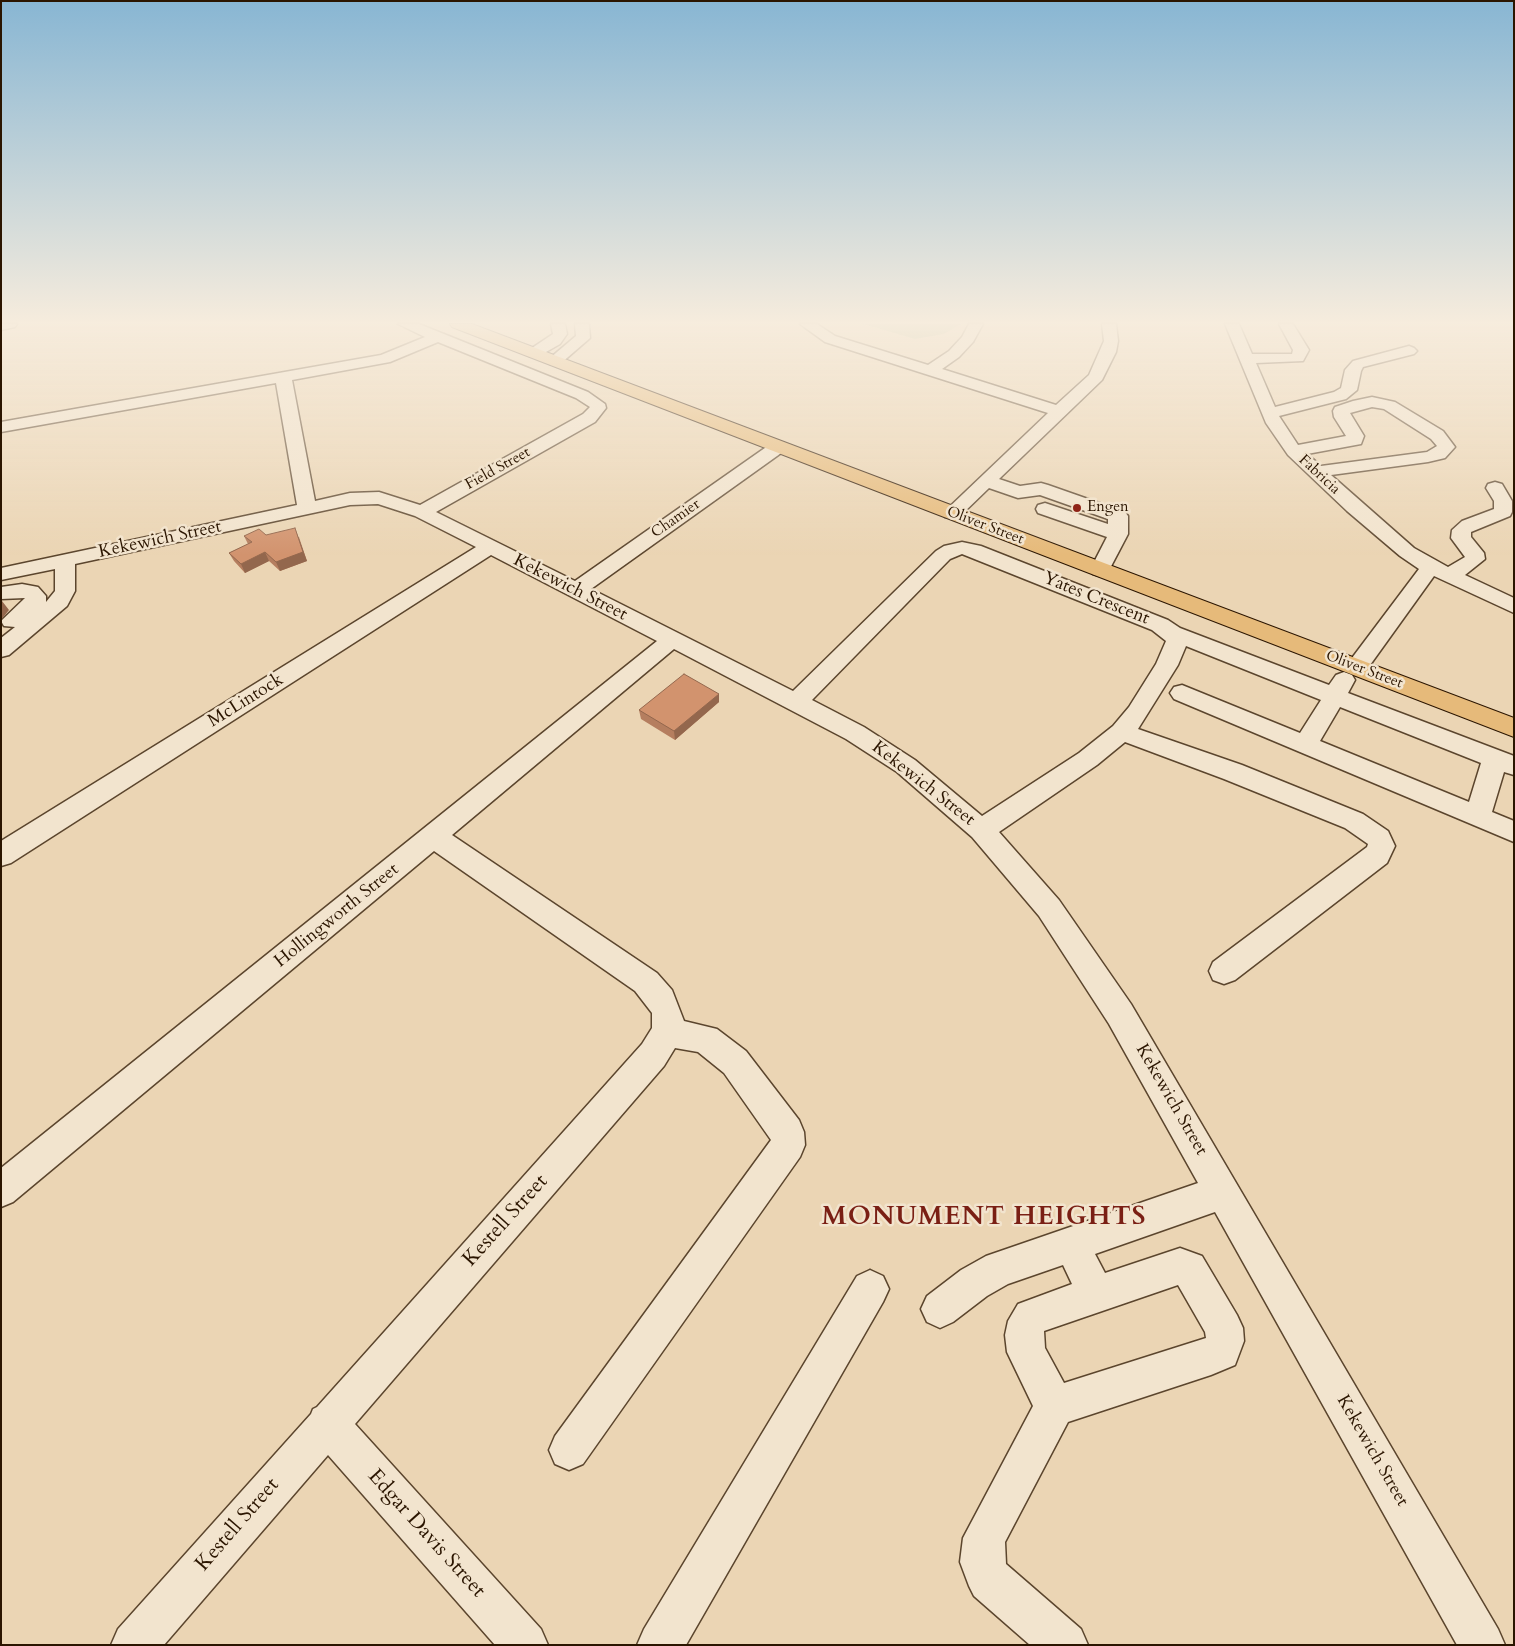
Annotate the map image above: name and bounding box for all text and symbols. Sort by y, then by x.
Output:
street label: Field Street [462,444,534,494]
street label: Fabricia [1294,451,1344,499]
street label: Chamier [648,496,704,542]
place label: Engen [1087,499,1129,517]
marker: Engen [1071,502,1083,514]
street label: Oliver Street [944,503,1026,549]
street label: Kekewich Street [97,516,223,564]
street label: Kekewich Street [509,550,631,626]
street label: Yates Crescent [1040,568,1152,630]
street label: Oliver Street [1323,647,1405,693]
street label: McLintock [204,669,288,733]
street label: Kekewich Street [867,737,979,831]
street label: Hollingworth Street [270,859,404,973]
street label: Kekewich Street [1130,1040,1212,1160]
street label: Kestell Street [458,1170,554,1272]
district label: MONUMENT HEIGHTS [819,1202,1149,1234]
street label: Kekewich Street [1331,1391,1413,1511]
street label: Edgar Davis Street [362,1465,490,1603]
street label: Kestell Street [191,1473,285,1577]

